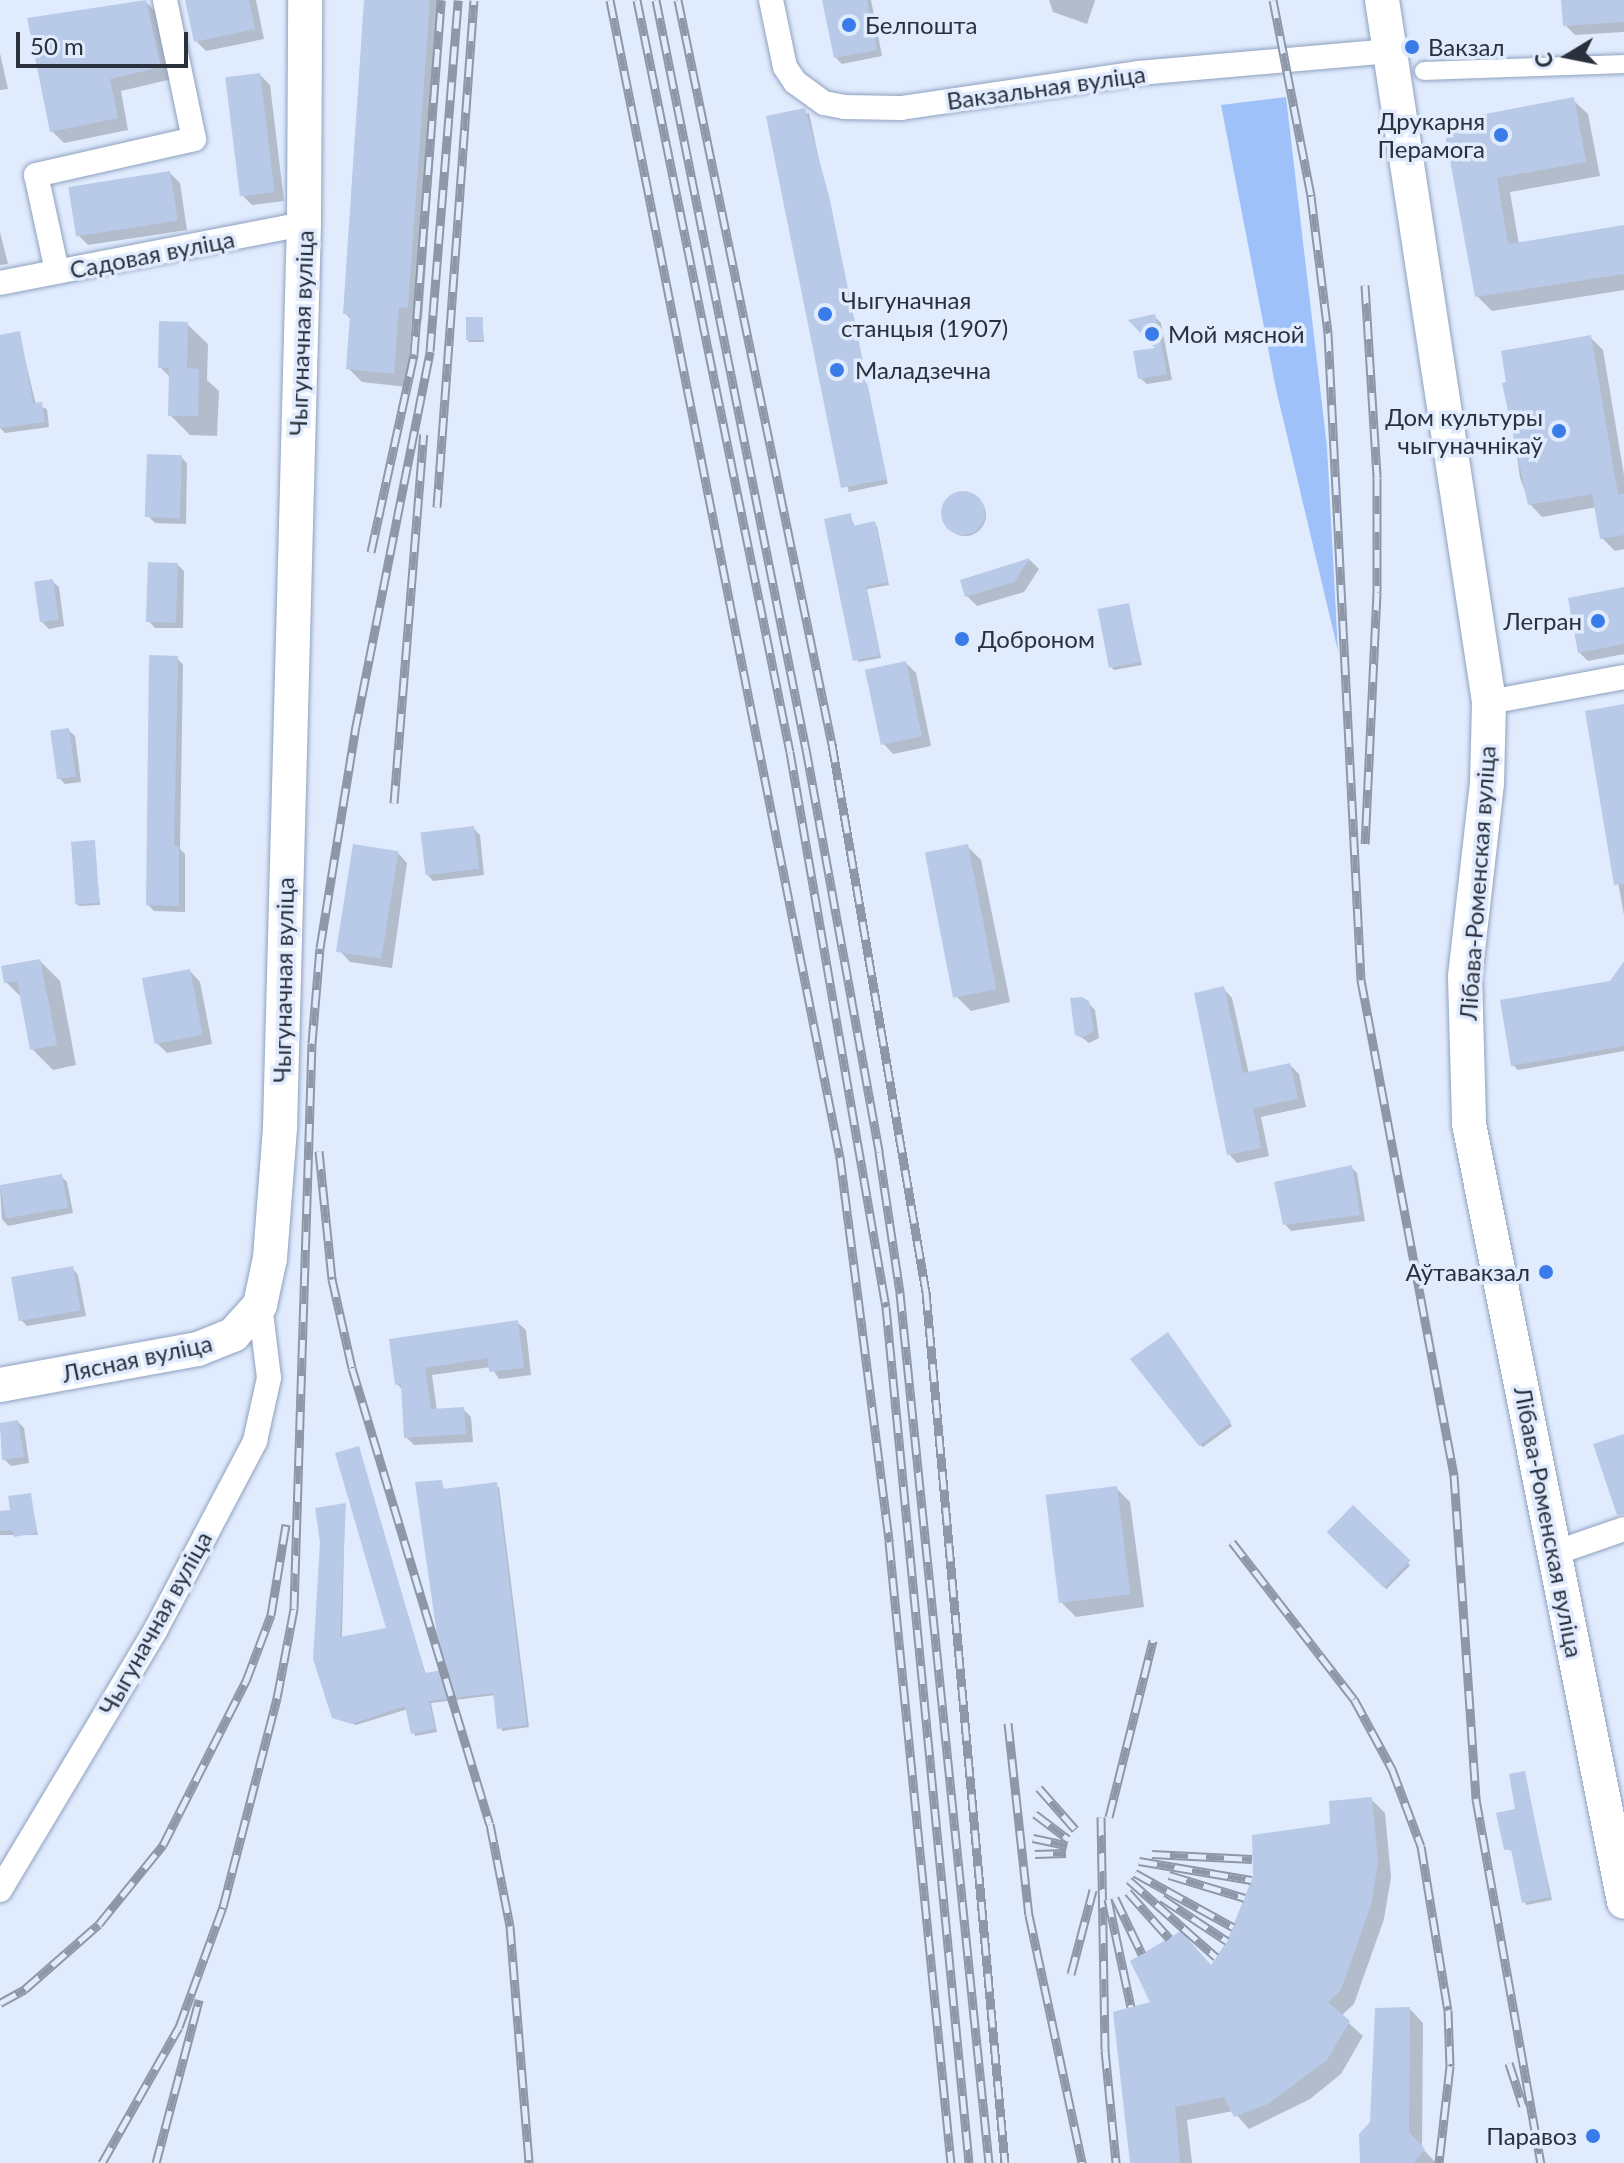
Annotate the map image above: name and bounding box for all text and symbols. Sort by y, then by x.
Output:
place label: Белпошта [865,11,977,39]
scale bar [20,16,192,66]
marker: Белпошта [840,16,858,34]
north arrow [1528,16,1608,96]
text: 50 m [30,31,84,60]
place label: Вакзал [1428,33,1504,61]
marker: Вакзал [1403,38,1421,56]
text: С [1529,51,1558,70]
street label: Вакзальная вуліца [945,59,1147,115]
place label: Друкарня Перамога [1377,107,1485,163]
marker: Друкарня Перамога [1492,126,1510,144]
street label: Садовая вуліца [67,224,237,284]
street label: Чыгуначная вуліца [283,230,319,436]
place label: Чыгуначная станцыя (1907) [841,286,1008,342]
marker: Чыгуначная станцыя (1907) [816,305,834,323]
place label: Мой мясной [1168,320,1305,348]
marker: Мой мясной [1143,325,1161,343]
place label: Маладзечна [855,356,991,384]
marker: Маладзечна [826,359,848,381]
place label: Дом культуры чыгуначнікаў [1385,403,1543,459]
marker: Дом культуры чыгуначнікаў [1550,422,1568,440]
place label: Легран [1503,607,1582,635]
marker: Легран [1589,612,1607,630]
place label: Доброном [978,625,1095,653]
marker: Доброном [953,630,971,648]
street label: Лібава-Роменская вуліца [1453,745,1501,1021]
street label: Чыгуначная вуліца [267,877,299,1083]
place label: Аўтавакзал [1405,1258,1530,1286]
marker: Аўтавакзал [1537,1263,1555,1281]
street label: Лясная вуліца [59,1328,215,1388]
street label: Лібава-Роменская вуліца [1509,1384,1589,1660]
street label: Чыгуначная вуліца [93,1526,217,1720]
place label: Паравоз [1486,2122,1577,2150]
marker: Паравоз [1584,2127,1602,2145]

